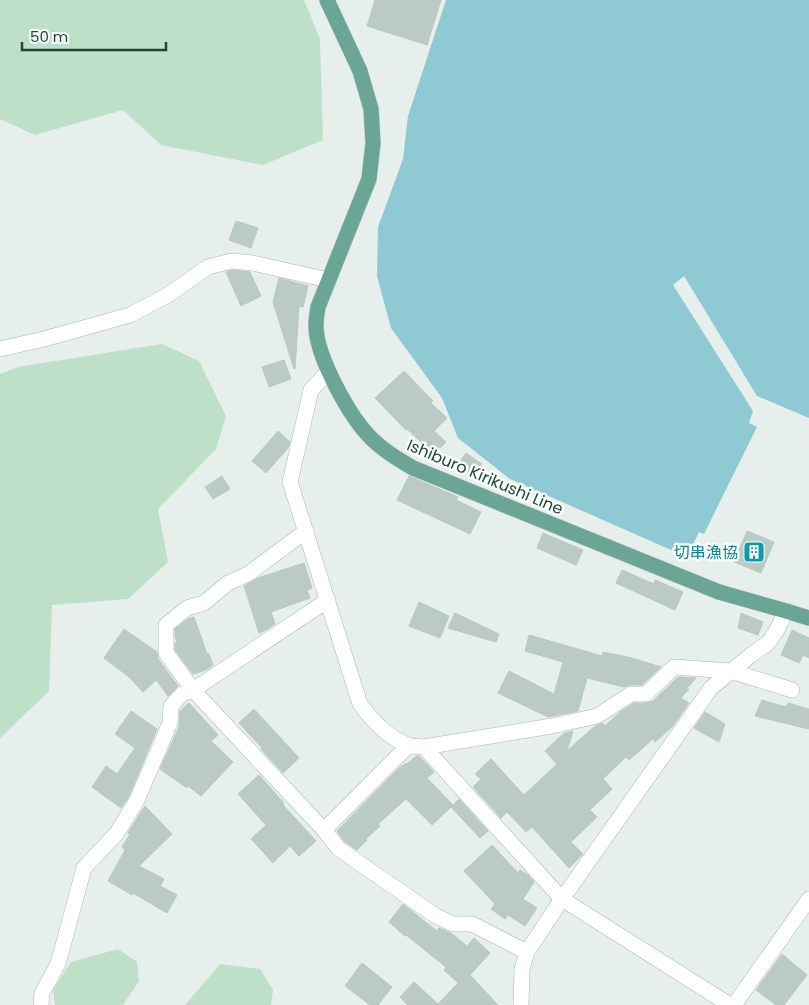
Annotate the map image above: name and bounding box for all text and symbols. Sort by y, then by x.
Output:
scale bar [22,20,166,52]
text: 50 m [30,26,68,47]
street label: Ishiburo Kirikushi Line [403,434,567,520]
building icon: 切串漁協 [742,540,766,564]
place label: 切串漁協 [674,541,738,564]

